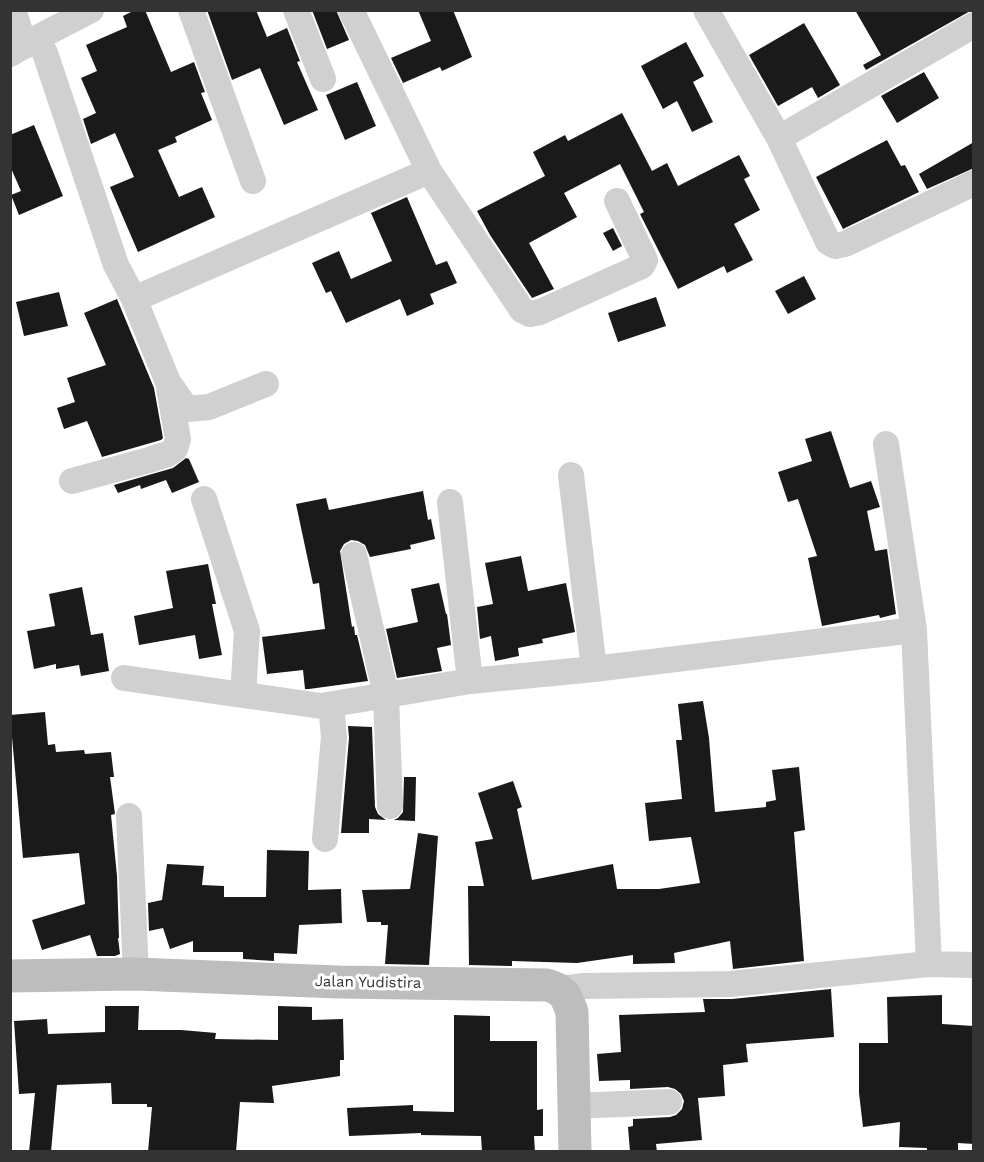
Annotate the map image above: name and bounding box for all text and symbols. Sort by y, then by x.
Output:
street label: Jalan Yudistira [315,972,422,992]

